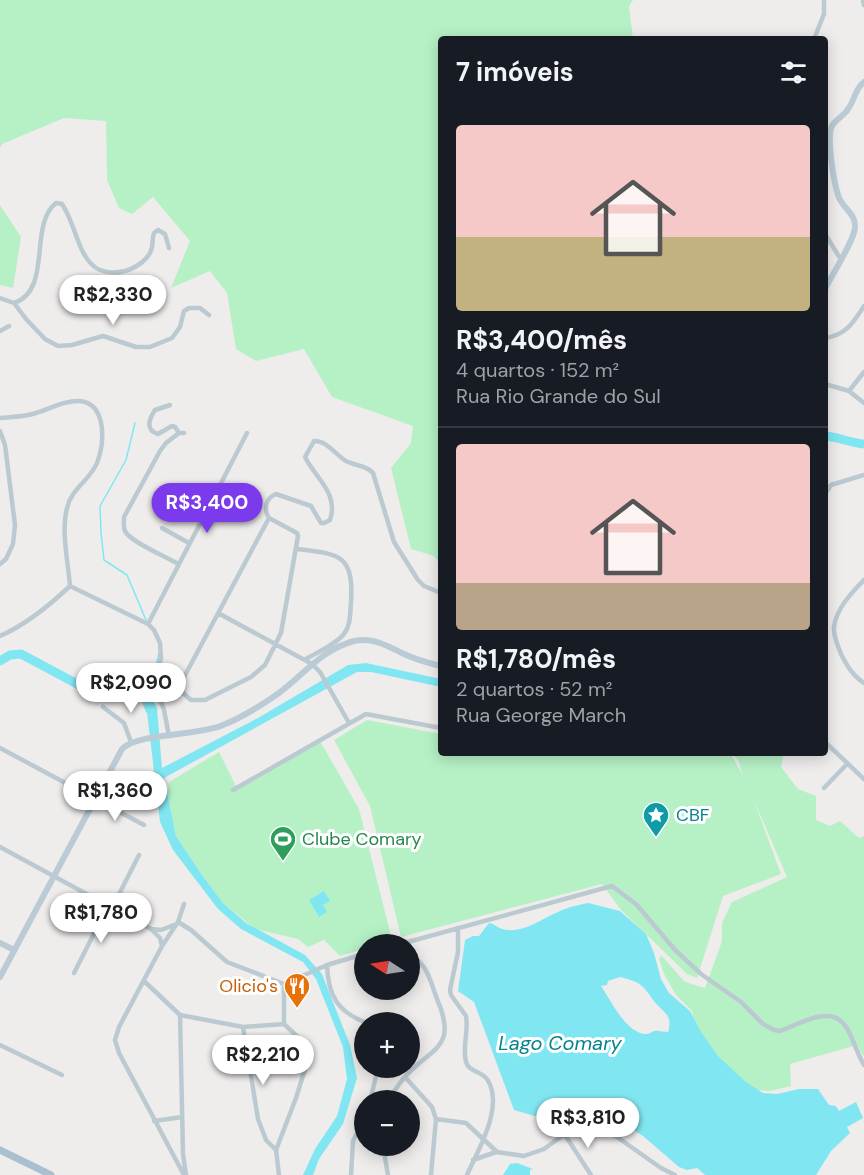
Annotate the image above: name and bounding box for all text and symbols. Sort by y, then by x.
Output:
text: 7 imóveis [456,55,574,89]
icon: filters [777,56,810,89]
icon: home [579,164,687,272]
pin: R$2,330 [58,275,168,326]
text: R$2,330 [73,281,153,307]
text: R$3,400/mês [456,323,627,357]
text: 4 quartos · 152 m² [456,357,619,383]
text: Rua Rio Grande do Sul [456,383,661,409]
pin: R$3,400 [152,483,262,534]
icon: home [579,483,687,591]
text: R$3,400 [166,489,248,515]
text: R$1,780/mês [456,642,616,676]
pin: R$2,090 [76,663,186,714]
text: R$2,090 [90,669,172,695]
text: 2 quartos · 52 m² [456,676,612,702]
text: Rua George March [456,702,626,728]
pin: R$1,360 [60,771,170,822]
text: R$1,360 [77,777,153,803]
place icon: CBF [641,800,671,838]
place label: CBF [676,803,710,827]
sports icon: Clube Comary [268,824,298,862]
place label: Clube Comary [302,827,422,851]
pin: R$1,780 [46,893,156,944]
text: R$1,780 [64,899,138,925]
north arrow [354,934,420,1000]
map controls [354,934,420,1156]
restaurant icon: Olicio's [282,971,312,1009]
place label: Olicio's [219,974,278,998]
button: + [354,1012,420,1078]
water label: Lago Comary [498,1030,623,1056]
pin: R$2,210 [208,1035,318,1086]
text: R$2,210 [226,1041,300,1067]
button: − [354,1090,420,1156]
pin: R$3,810 [533,1098,643,1149]
text: R$3,810 [550,1104,626,1130]

